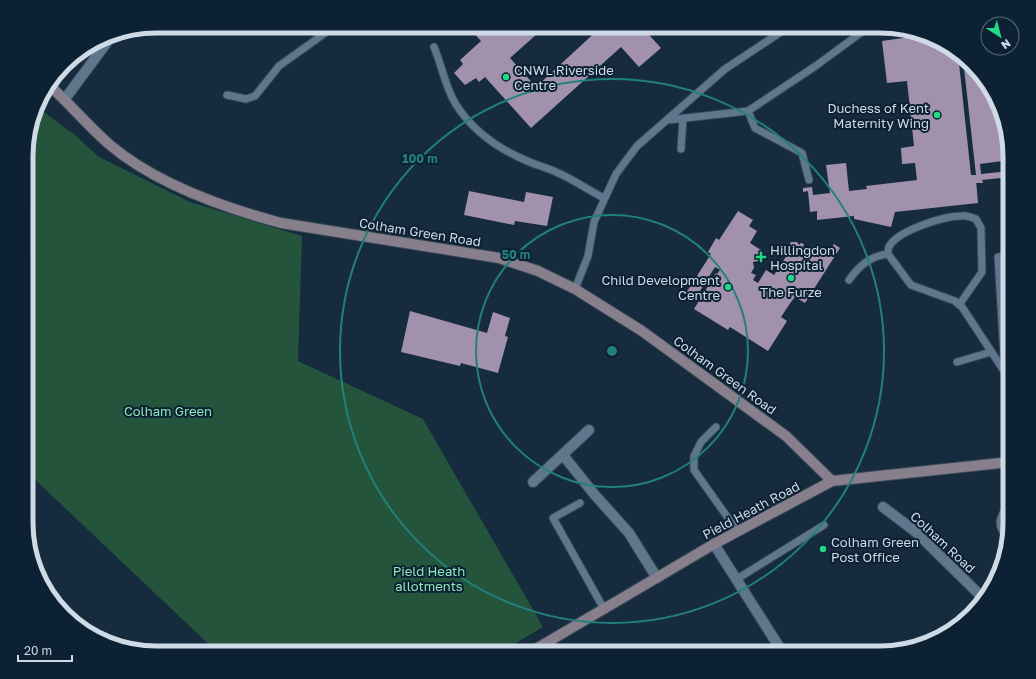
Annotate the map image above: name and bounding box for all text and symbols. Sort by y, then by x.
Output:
north arrow [980,16,1020,56]
text: N [999,37,1013,52]
place label: CNWL Riverside Centre [514,62,614,93]
marker: CNWL Riverside Centre [501,72,511,82]
place label: Duchess of Kent Maternity Wing [827,100,929,131]
marker: Duchess of Kent Maternity Wing [932,110,942,120]
text: 100 m [402,151,438,166]
street label: Colham Green Road [358,214,482,250]
place label: Hillingdon Hospital [770,242,835,273]
text: 50 m [502,247,530,262]
marker: Hillingdon Hospital [755,251,767,263]
place label: Child Development Centre [602,272,720,303]
marker: The Furze [786,273,796,283]
marker: Child Development Centre [723,282,733,292]
place label: The Furze [760,284,822,300]
street label: Colham Green Road [670,332,780,418]
centre of rings [605,344,619,358]
park label: Colham Green [124,403,212,419]
street label: Pield Heath Road [700,478,802,542]
street label: Colham Road [907,508,979,576]
place label: Colham Green Post Office [831,534,919,565]
marker: Colham Green Post Office [818,544,828,554]
park label: Pield Heath allotments [393,563,465,594]
scale bar [18,637,72,663]
text: 20 m [24,643,52,658]

